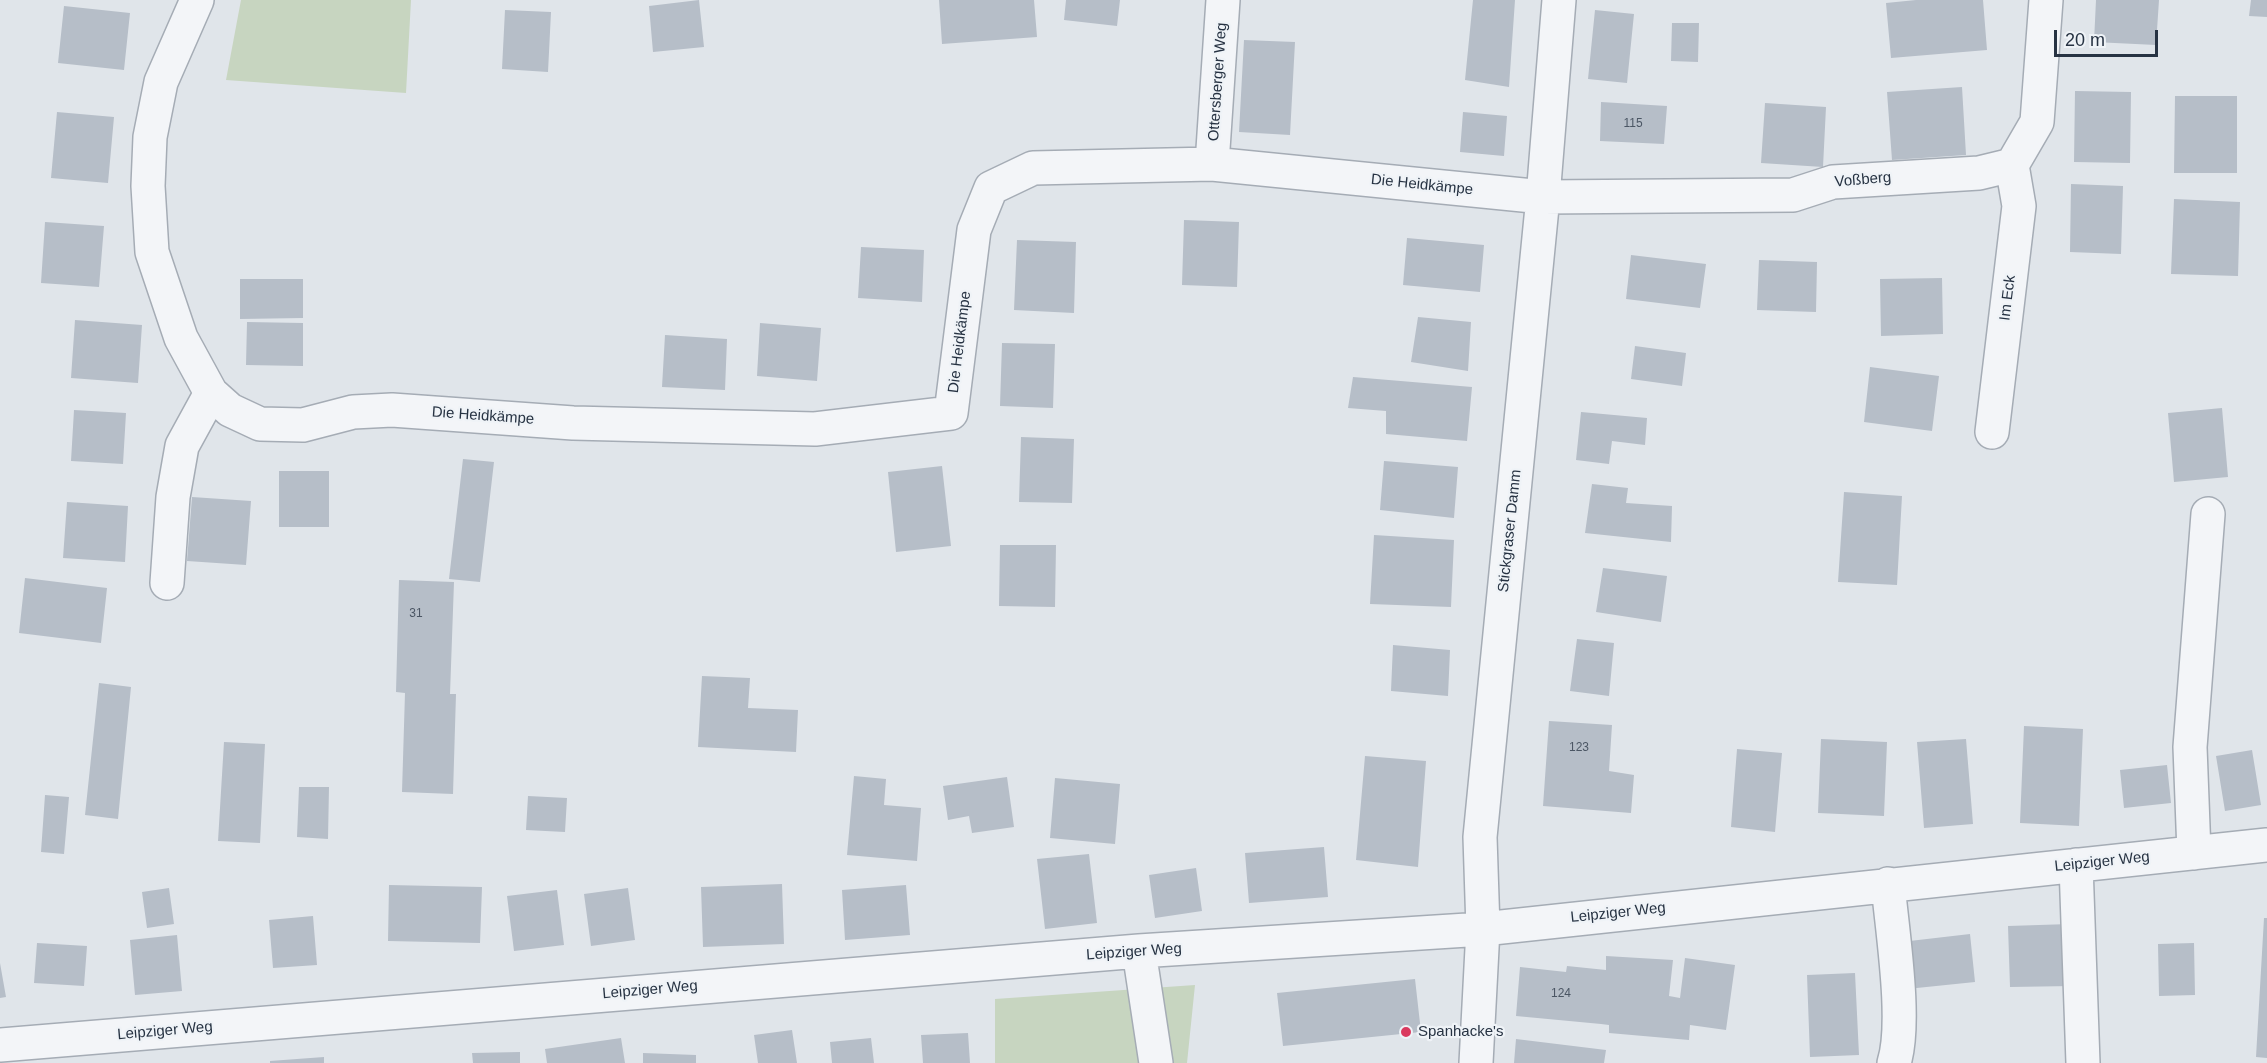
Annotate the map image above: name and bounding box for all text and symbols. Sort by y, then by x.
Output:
scale bar [2057,18,2160,56]
street label: Ottersberger Weg [1205,22,1231,142]
text: 20 m [2065,30,2105,50]
house number: 115 [1623,117,1643,131]
street label: Voßberg [1834,169,1892,191]
street label: Die Heidkämpe [1370,171,1474,199]
street label: Im Eck [1996,274,2020,322]
street label: Die Heidkämpe [945,290,975,394]
street label: Die Heidkämpe [431,403,535,429]
street label: Stickgraser Damm [1495,469,1525,593]
house number: 31 [409,607,423,621]
house number: 123 [1569,741,1589,755]
street label: Leipziger Weg [2054,848,2150,876]
street label: Leipziger Weg [1570,899,1666,927]
street label: Leipziger Weg [1086,940,1182,964]
street label: Leipziger Weg [602,977,698,1003]
house number: 124 [1551,987,1571,1001]
street label: Leipziger Weg [117,1018,213,1044]
place label: Spanhacke's [1418,1023,1503,1041]
marker: Spanhacke's [1399,1025,1413,1039]

